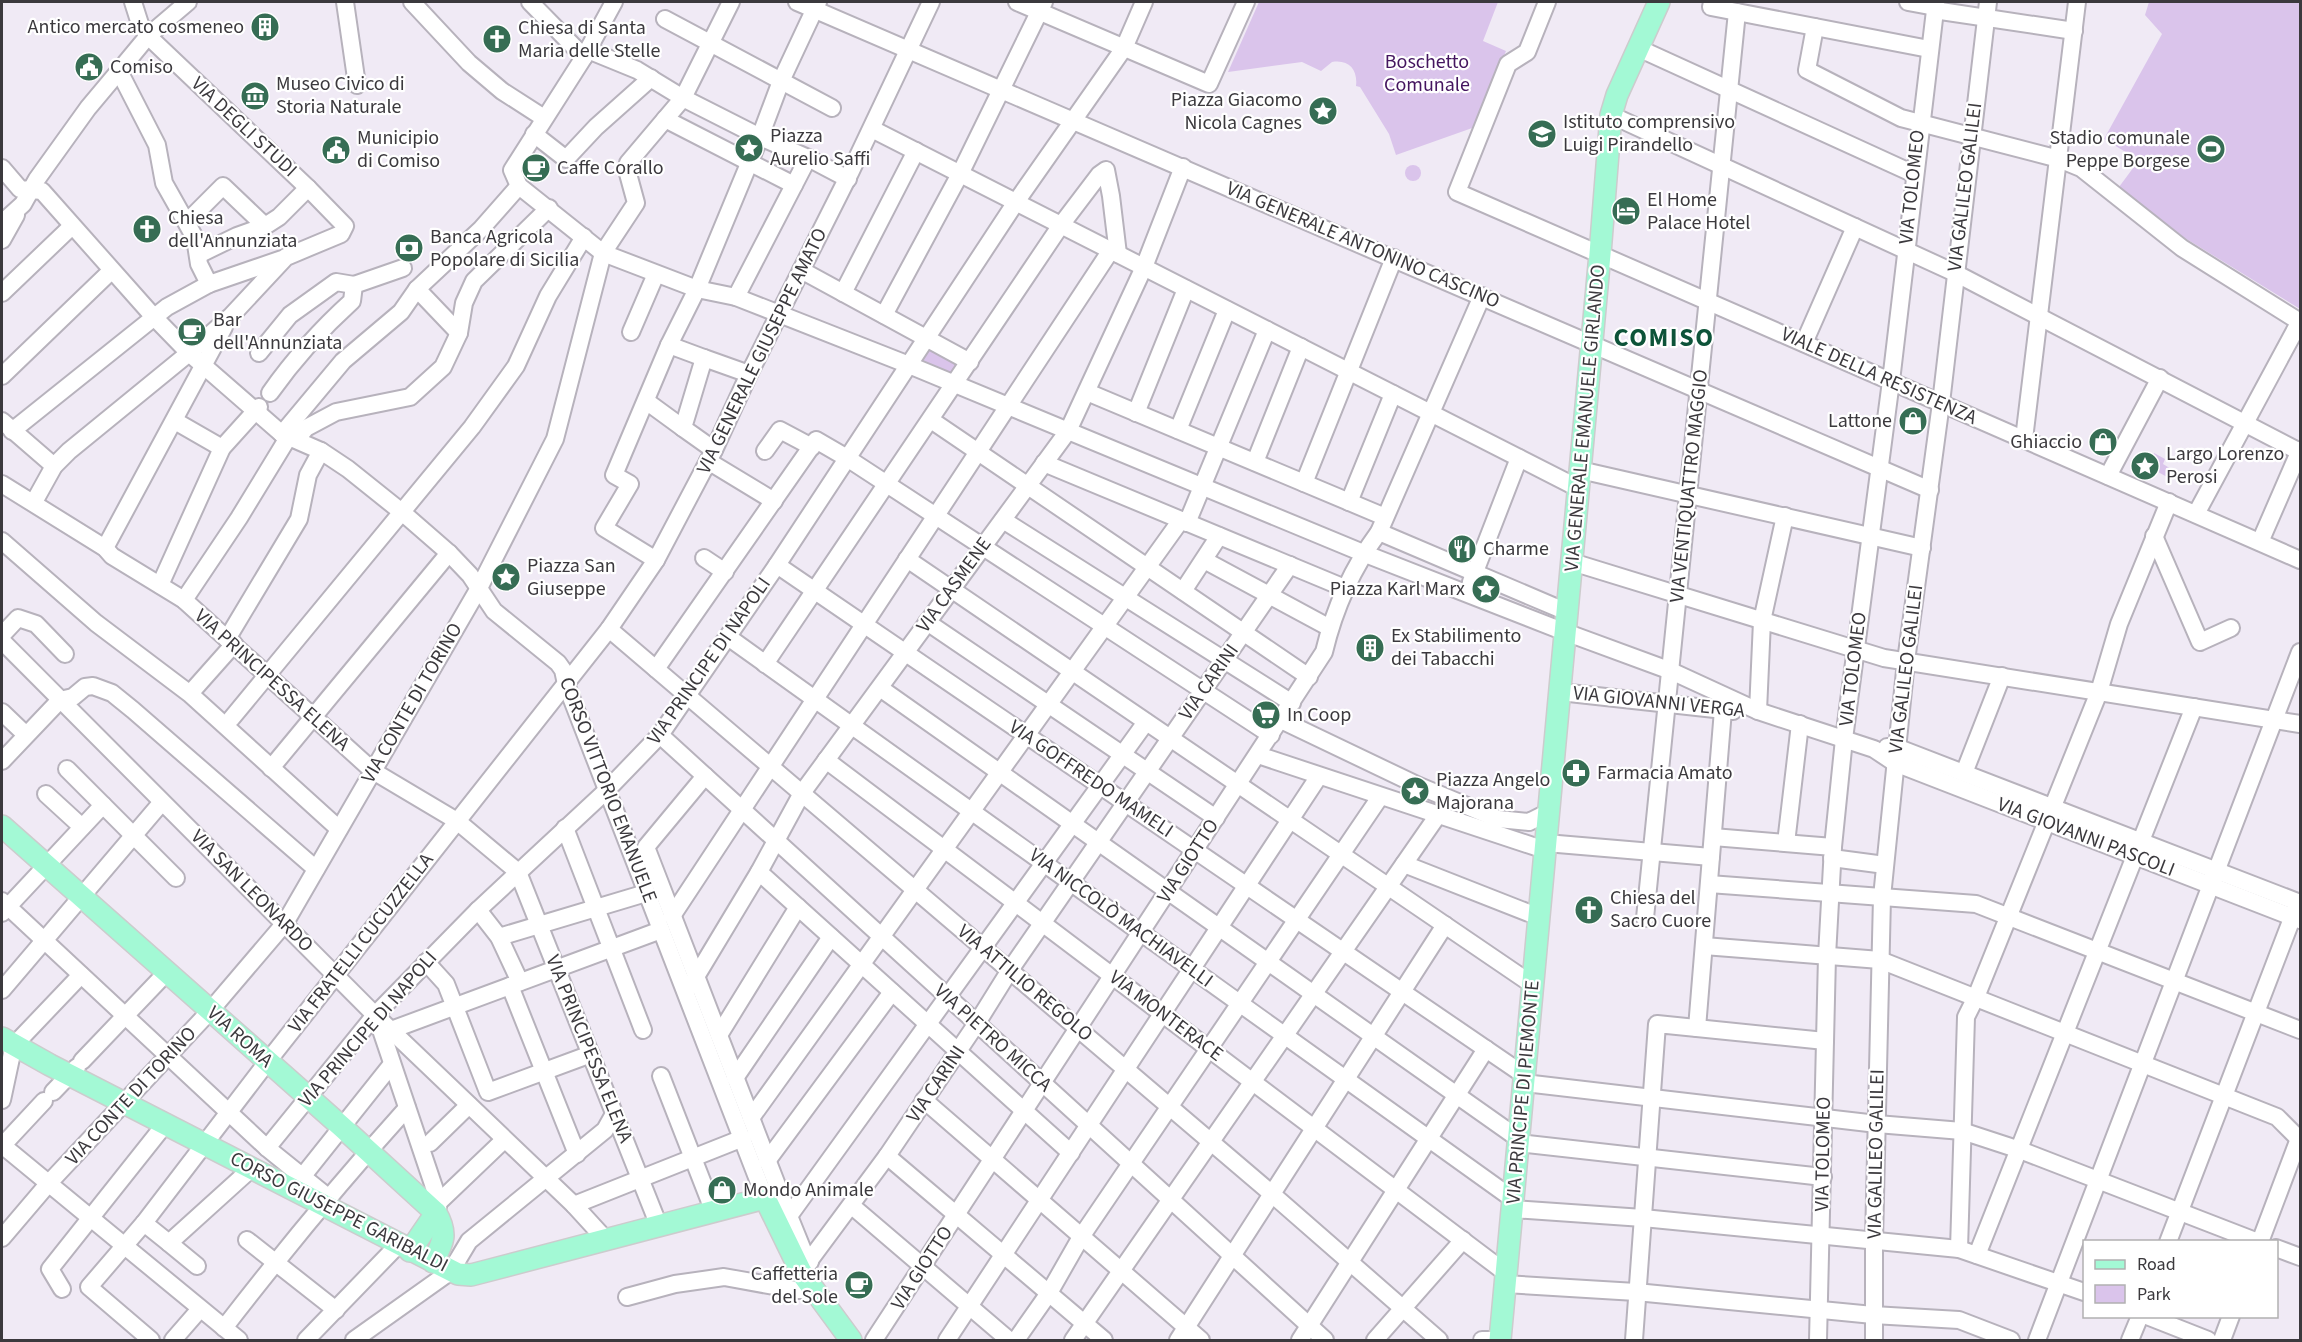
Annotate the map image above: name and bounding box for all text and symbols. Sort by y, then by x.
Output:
building icon: Antico mercato cosmeneo [249,11,281,43]
place label: Antico mercato cosmeneo [28,13,244,41]
place label: Chiesa di Santa Maria delle Stelle [518,14,661,65]
church icon: Chiesa di Santa Maria delle Stelle [481,23,513,55]
park label: Boschetto Comunale [1384,48,1470,99]
public building icon: Comiso [73,51,105,83]
place label: Comiso [110,53,173,81]
street label: VIA DEGLI STUDI [185,70,303,184]
place label: Museo Civico di Storia Naturale [276,70,405,121]
museum icon: Museo Civico di Storia Naturale [239,80,271,112]
place label: Piazza Giacomo Nicola Cagnes [1171,86,1302,137]
place icon: Piazza Giacomo Nicola Cagnes [1307,95,1339,127]
street label: VIA GALILEO GALILEI [1941,101,1989,273]
place label: Istituto comprensivo Luigi Pirandello [1563,108,1735,159]
school or university icon: Istituto comprensivo Luigi Pirandello [1526,118,1558,150]
place label: Piazza Aurelio Saffi [770,122,870,173]
place label: Municipio di Comiso [357,124,440,175]
place label: Stadio comunale Peppe Borgese [2049,124,2190,175]
street label: VIA TOLOMEO [1892,128,1932,246]
place icon: Piazza Aurelio Saffi [733,132,765,164]
sports icon: Stadio comunale Peppe Borgese [2195,133,2227,165]
public building icon: Municipio di Comiso [320,134,352,166]
cafe icon: Caffe Corallo [520,152,552,184]
place label: Caffe Corallo [557,154,664,182]
street label: VIA GENERALE ANTONINO CASCINO [1222,175,1504,315]
place label: El Home Palace Hotel [1647,186,1750,237]
hotel icon: El Home Palace Hotel [1610,195,1642,227]
place label: Chiesa dell'Annunziata [168,204,297,255]
church icon: Chiesa dell'Annunziata [131,213,163,245]
place label: Banca Agricola Popolare di Sicilia [430,223,579,274]
street label: VIA GENERALE GIUSEPPE AMATO [690,223,834,479]
bank icon: Banca Agricola Popolare di Sicilia [393,232,425,264]
street label: VIA GENERALE EMANUELE GIRLANDO [1558,263,1612,573]
place label: Bar dell'Annunziata [213,306,342,357]
cafe icon: Bar dell'Annunziata [176,316,208,348]
district label: COMISO [1614,319,1714,356]
street label: VIALE DELLA RESISTENZA [1777,320,1982,432]
street label: VIA VENTIQUATTRO MAGGIO [1663,368,1715,604]
shop icon: Lattone [1897,405,1929,437]
place label: Lattone [1828,407,1892,435]
shop icon: Ghiaccio [2087,426,2119,458]
place label: Ghiaccio [2010,428,2082,456]
place label: Largo Lorenzo Perosi [2166,440,2284,491]
place icon: Largo Lorenzo Perosi [2129,450,2161,482]
street label: VIA CASMENE [910,531,998,639]
restaurant icon: Charme [1446,533,1478,565]
place label: Charme [1483,535,1549,563]
place label: Piazza San Giuseppe [527,552,616,603]
place icon: Piazza San Giuseppe [490,561,522,593]
street label: VIA PRINCIPE DI NAPOLI [641,572,777,750]
place icon: Piazza Karl Marx [1470,573,1502,605]
place label: Piazza Karl Marx [1330,575,1465,603]
street label: VIA GALILEO GALILEI [1882,583,1930,755]
street label: VIA PRINCIPESSA ELENA [188,603,356,758]
street label: VIA TOLOMEO [1832,610,1874,728]
street label: VIA CONTE DI TORINO [355,618,469,788]
place label: Ex Stabilimento dei Tabacchi [1391,622,1521,673]
building icon: Ex Stabilimento dei Tabacchi [1354,632,1386,664]
street label: VIA CARINI [1172,638,1246,726]
street label: CORSO VITTORIO EMANUELE [552,673,664,907]
street label: VIA GIOVANNI VERGA [1572,679,1746,725]
supermarket icon: In Coop [1250,699,1282,731]
place label: In Coop [1287,701,1351,729]
street label: VIA GOFFREDO MAMELI [1003,713,1179,845]
pharmacy icon: Farmacia Amato [1560,757,1592,789]
place label: Farmacia Amato [1597,759,1733,787]
place label: Piazza Angelo Majorana [1436,766,1550,817]
place icon: Piazza Angelo Majorana [1399,775,1431,807]
street label: VIA GIOVANNI PASCOLI [1993,790,2179,884]
street label: VIA GIOTTO [1150,814,1226,908]
street label: VIA SAN LEONARDO [184,823,320,959]
street label: VIA NICCOLÒ MACHIAVELLI [1023,842,1219,994]
street label: VIA FRATELLI CUCUZZELLA [282,847,440,1039]
place label: Chiesa del Sacro Cuore [1610,884,1711,935]
church icon: Chiesa del Sacro Cuore [1573,894,1605,926]
street label: VIA ATTILIO REGOLO [951,918,1099,1048]
street label: VIA PRINCIPE DI NAPOLI [292,945,444,1113]
street label: VIA PRINCIPESSA ELENA [538,951,640,1147]
street label: VIA MONTERACE [1103,964,1229,1068]
street label: VIA PIETRO MICCA [928,977,1058,1099]
street label: VIA PRINCIPE DI PIEMONTE [1499,979,1547,1205]
street label: VIA ROMA [201,1000,279,1074]
street label: VIA CONTE DI TORINO [59,1020,203,1172]
street label: VIA CARINI [900,1040,972,1128]
street label: VIA GALILEO GALILEI [1861,1069,1891,1239]
street label: VIA TOLOMEO [1808,1096,1838,1212]
street label: CORSO GIUSEPPE GARIBALDI [225,1145,453,1279]
shop icon: Mondo Animale [706,1174,738,1206]
place label: Mondo Animale [743,1176,874,1204]
street label: VIA GIOTTO [884,1221,960,1315]
legend [2083,1240,2278,1318]
text: Road [2137,1252,2176,1277]
place label: Caffetteria del Sole [751,1260,838,1311]
cafe icon: Caffetteria del Sole [843,1269,875,1301]
text: Park [2137,1282,2171,1307]

